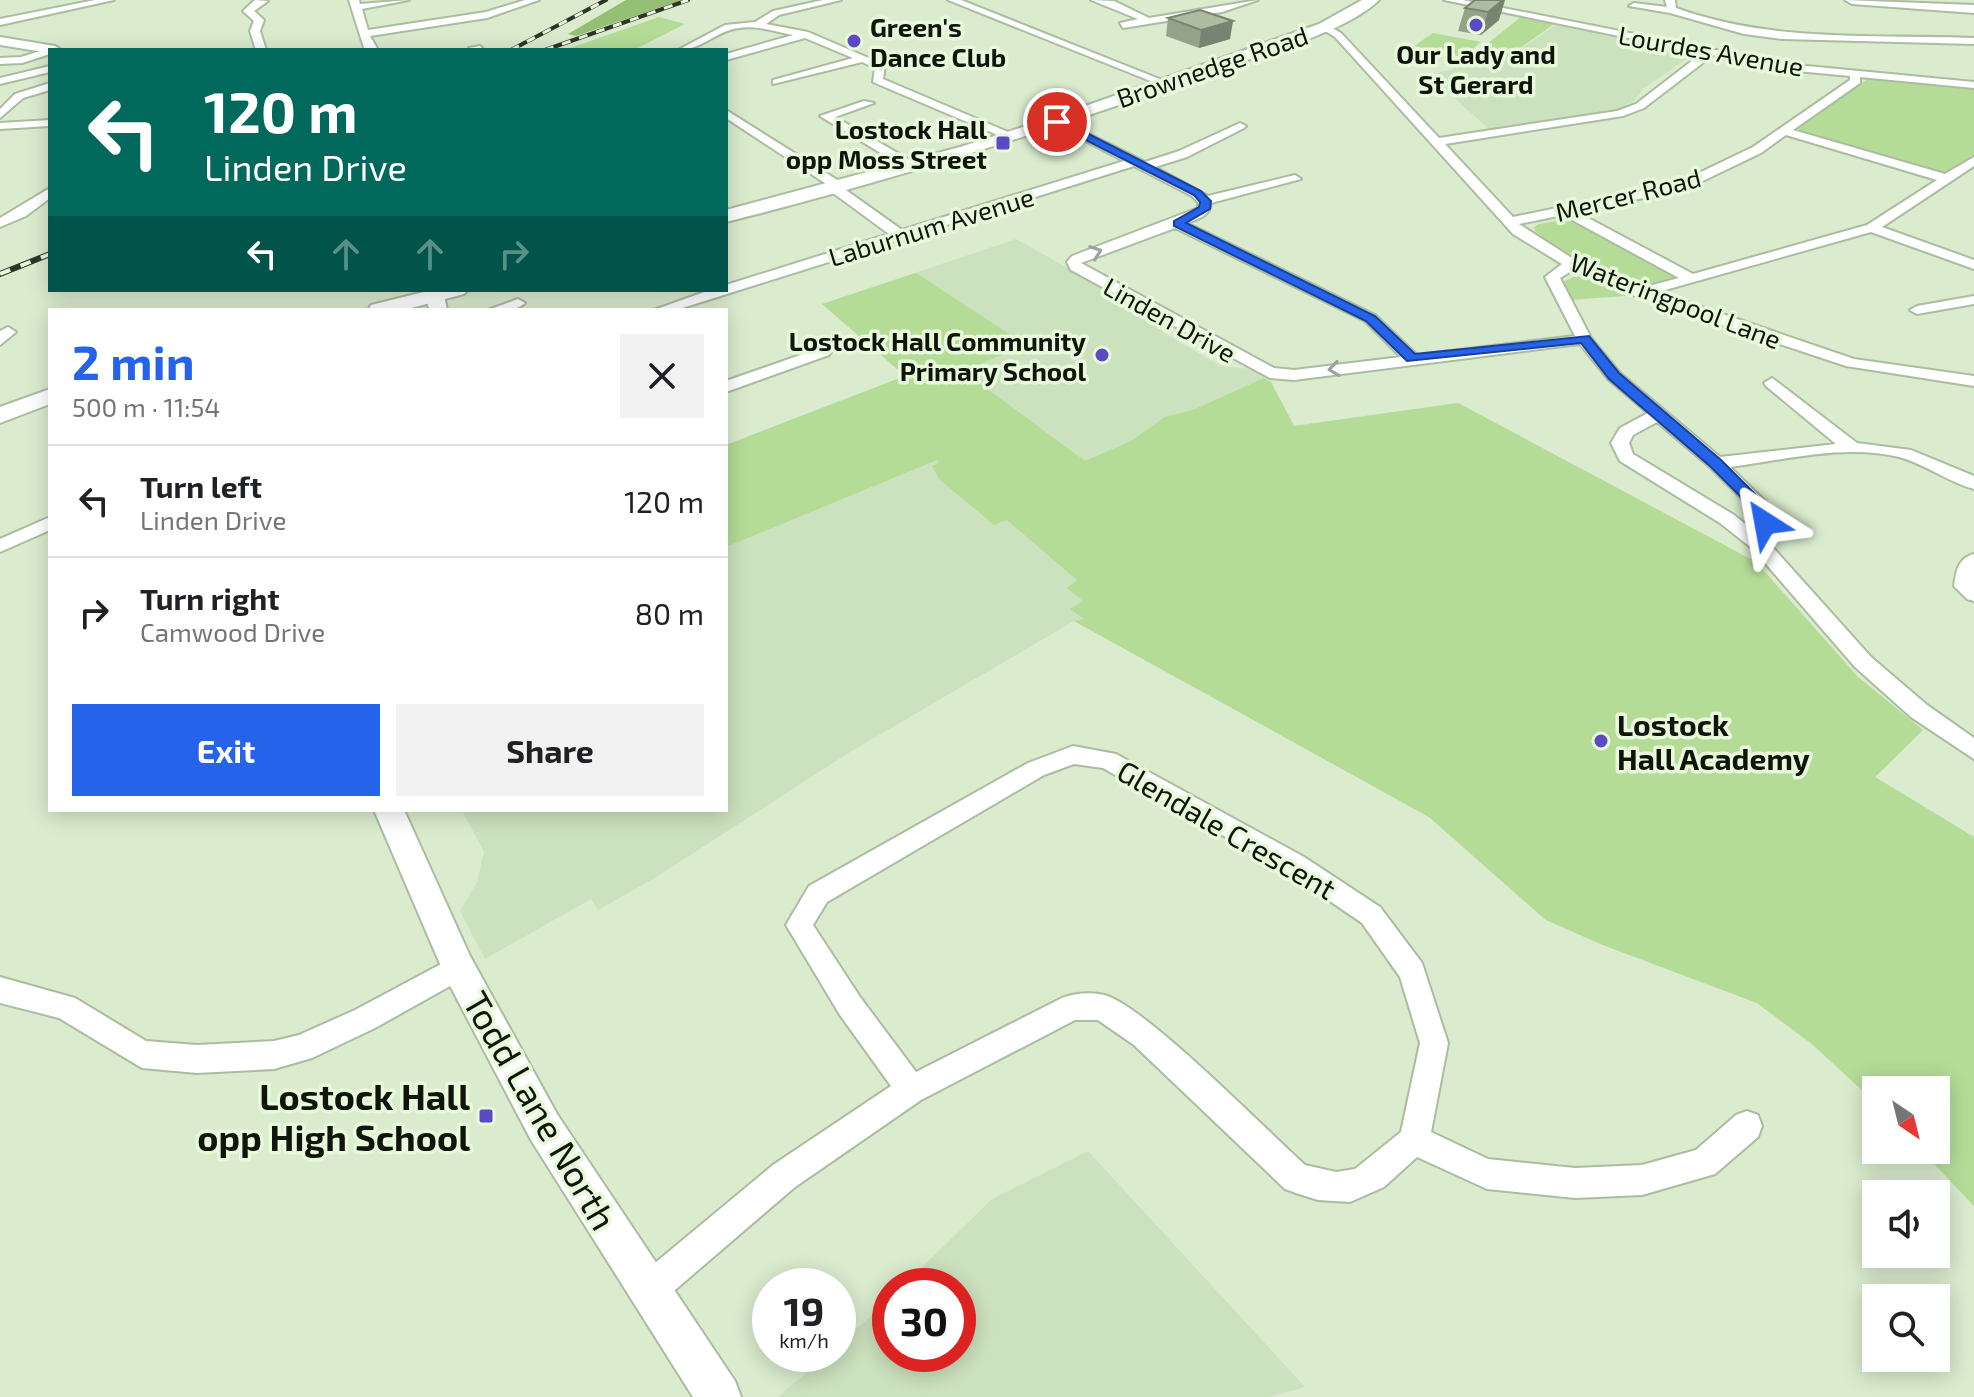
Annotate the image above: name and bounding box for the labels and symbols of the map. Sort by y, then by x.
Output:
place label: Green's Dance Club [870,11,1006,72]
marker: Our Lady and St Gerard [1467,16,1485,34]
street label: Lourdes Avenue [1616,18,1806,82]
street label: Brownedge Road [1112,19,1312,113]
marker: Green's Dance Club [845,32,863,50]
place label: Our Lady and St Gerard [1396,38,1556,99]
pin [1023,88,1091,156]
place label: Lostock Hall opp Moss Street [786,113,987,174]
marker: Lostock Hall opp Moss Street [994,134,1012,152]
street label: Mercer Road [1552,161,1704,227]
street label: Laburnum Avenue [825,180,1037,272]
one-way arrow [1088,246,1102,262]
street label: Wateringpool Lane [1566,246,1786,354]
street label: Linden Drive [1098,270,1242,368]
place label: Lostock Hall Community Primary School [789,325,1086,387]
marker: Lostock Hall Community Primary School [1093,346,1111,364]
one-way arrow [1327,360,1341,377]
position arrow [1723,481,1807,565]
place label: Lostock Hall Academy [1617,706,1810,777]
marker: Lostock Hall Academy [1592,732,1610,750]
street label: Glendale Crescent [1111,752,1343,906]
street label: Todd Lane North [455,983,627,1237]
place label: Lostock Hall opp High School [197,1074,470,1158]
north arrow [1862,1076,1950,1164]
marker: Lostock Hall opp High School [477,1107,495,1125]
speed limit sign: 30 [872,1268,976,1372]

